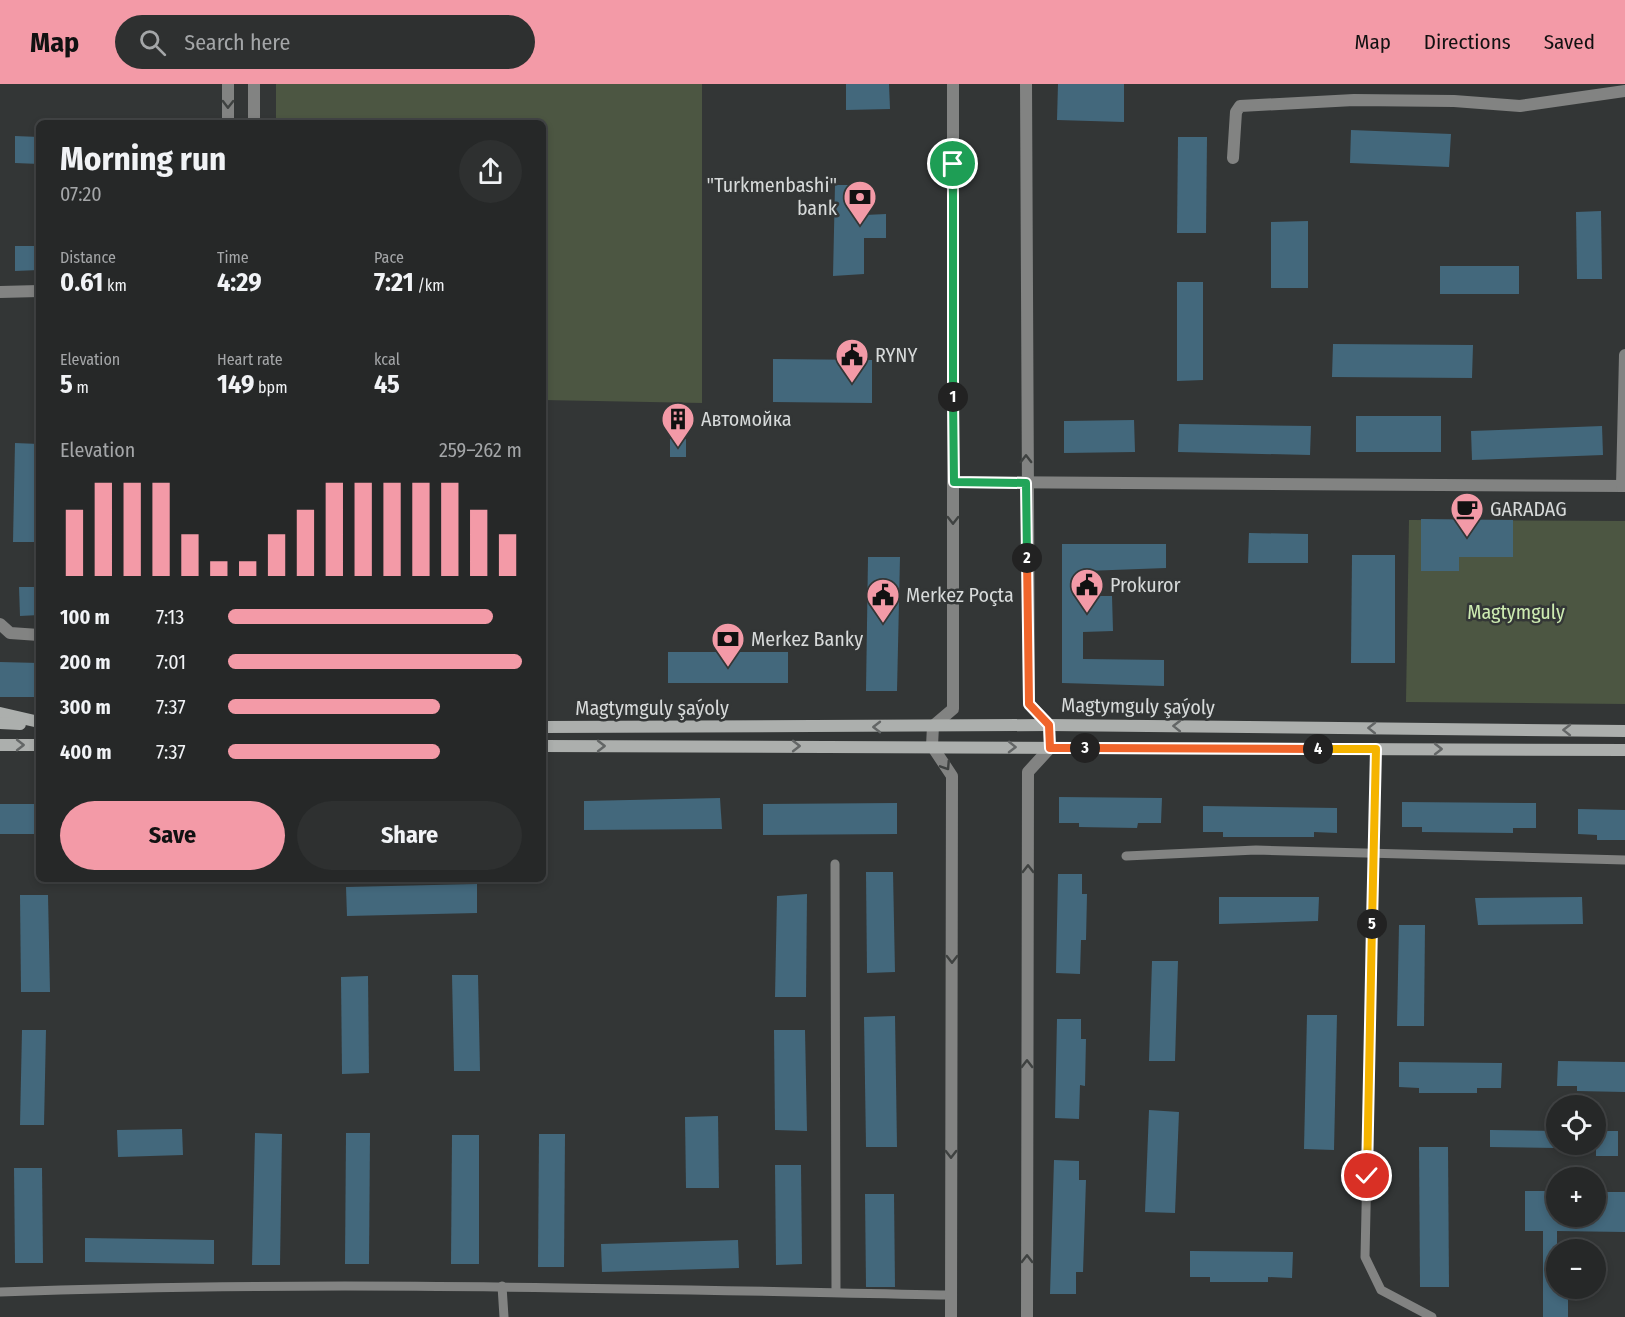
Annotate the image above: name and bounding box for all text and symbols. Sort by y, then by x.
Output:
search box [115,15,535,69]
text: Map [30,26,79,59]
icon: search [136,26,169,59]
text: Search here [184,29,290,56]
text: Map [1354,29,1391,55]
text: Directions [1424,29,1511,55]
text: Saved [1544,29,1595,55]
one-way arrow [222,99,234,108]
pin [927,138,978,189]
text: Morning run [60,139,226,179]
button: share [459,140,522,203]
icon: arrive [936,147,969,180]
place label: "Turkmenbashi" bank [706,173,838,220]
bank icon: "Turkmenbashi" bank [842,179,878,226]
text: 07:20 [60,182,102,206]
text: Distance [60,248,116,267]
text: Time [217,248,249,267]
text: Pace [374,248,404,267]
text: 0.61 [60,267,103,298]
text: 4:29 [217,267,262,298]
text: 7:21 [374,267,414,298]
text: km [103,276,127,295]
text: /km [414,276,445,295]
public building icon: RYNY [834,337,870,384]
place label: RYNY [875,343,917,367]
text: Elevation [60,350,120,369]
text: Heart rate [217,350,283,369]
text: kcal [374,350,400,369]
text: 5 [60,369,73,400]
text: 149 [217,369,254,400]
text: 45 [374,369,400,400]
text: m [73,378,89,397]
text: bpm [254,378,287,397]
pin: 1 [938,382,968,412]
text: 1 [950,387,956,406]
building icon: Автомойка [660,401,696,448]
place label: Автомойка [701,407,792,431]
text: Elevation [60,438,135,462]
text: 259–262 m [439,438,522,462]
one-way arrow [1020,455,1032,464]
cafe icon: GARADAG [1449,491,1485,538]
place label: GARADAG [1490,497,1567,521]
one-way arrow [947,516,959,525]
pin: 2 [1012,543,1042,573]
text: 2 [1023,548,1031,567]
public building icon: Prokuror [1069,567,1105,614]
place label: Prokuror [1110,573,1181,597]
public building icon: Merkez Poçta [865,577,901,624]
place label: Merkez Poçta [906,583,1014,607]
park label: Magtymguly [1467,600,1565,624]
text: 100 m [60,605,110,629]
text: 7:13 [156,605,184,629]
bank icon: Merkez Banky [710,621,746,668]
place label: Merkez Banky [751,627,863,651]
text: 200 m [60,650,111,674]
text: 7:01 [156,650,186,674]
street label: Magtymguly şaýoly [1061,693,1215,720]
text: 300 m [60,695,111,719]
text: 7:37 [156,695,186,719]
street label: Magtymguly şaýoly [575,696,729,721]
one-way arrow [1172,720,1181,732]
one-way arrow [872,721,881,733]
one-way arrow [1367,722,1376,734]
one-way arrow [1562,724,1571,736]
pin: 3 [1070,733,1100,763]
pin: 4 [1303,734,1333,764]
text: 3 [1081,738,1089,757]
one-way arrow [15,739,24,751]
text: 4 [1314,739,1322,758]
text: 400 m [60,740,112,764]
text: 7:37 [156,740,186,764]
one-way arrow [597,740,606,752]
one-way arrow [792,740,801,752]
one-way arrow [1008,741,1017,754]
one-way arrow [1434,743,1443,755]
one-way arrow [938,760,950,770]
button: Save [60,801,285,870]
button: Share [297,801,522,870]
one-way arrow [1022,864,1034,873]
pin: 5 [1357,909,1387,939]
text: 5 [1368,914,1376,933]
one-way arrow [946,954,958,963]
one-way arrow [1021,1059,1033,1068]
map controls [1546,1095,1606,1299]
button: locate [1546,1095,1606,1155]
one-way arrow [945,1149,957,1158]
pin [1341,1150,1392,1201]
icon: check [1350,1159,1383,1192]
button: + [1546,1167,1606,1227]
button: − [1546,1239,1606,1299]
one-way arrow [1021,1254,1033,1263]

